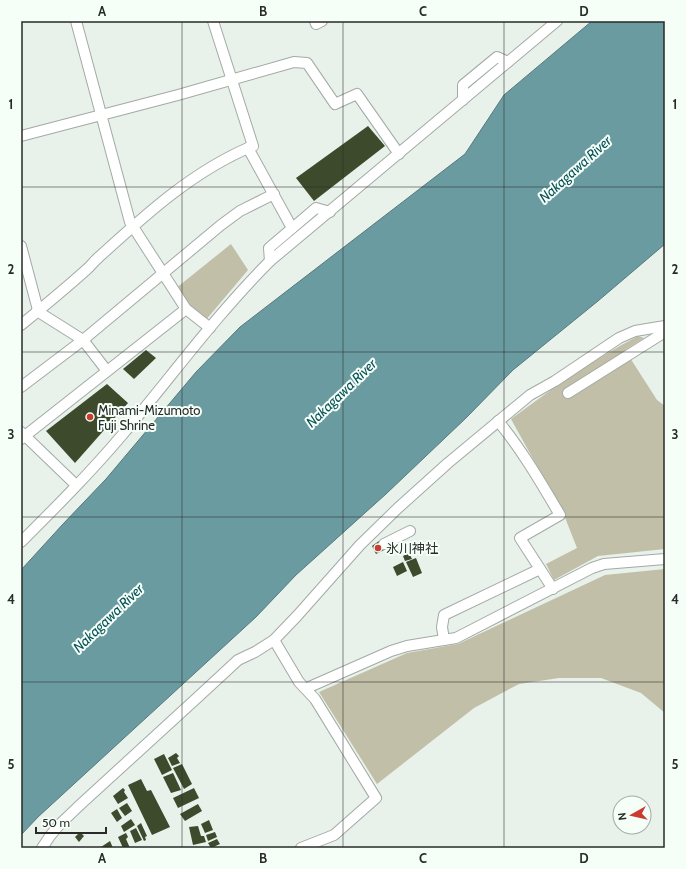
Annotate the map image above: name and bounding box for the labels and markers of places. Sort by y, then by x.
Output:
place label: Minami-Mizumoto Fuji Shrine [98,402,200,434]
marker: Minami-Mizumoto Fuji Shrine [85,412,95,422]
place label: 氷川神社 [386,540,438,556]
marker: 氷川神社 [373,543,383,553]

